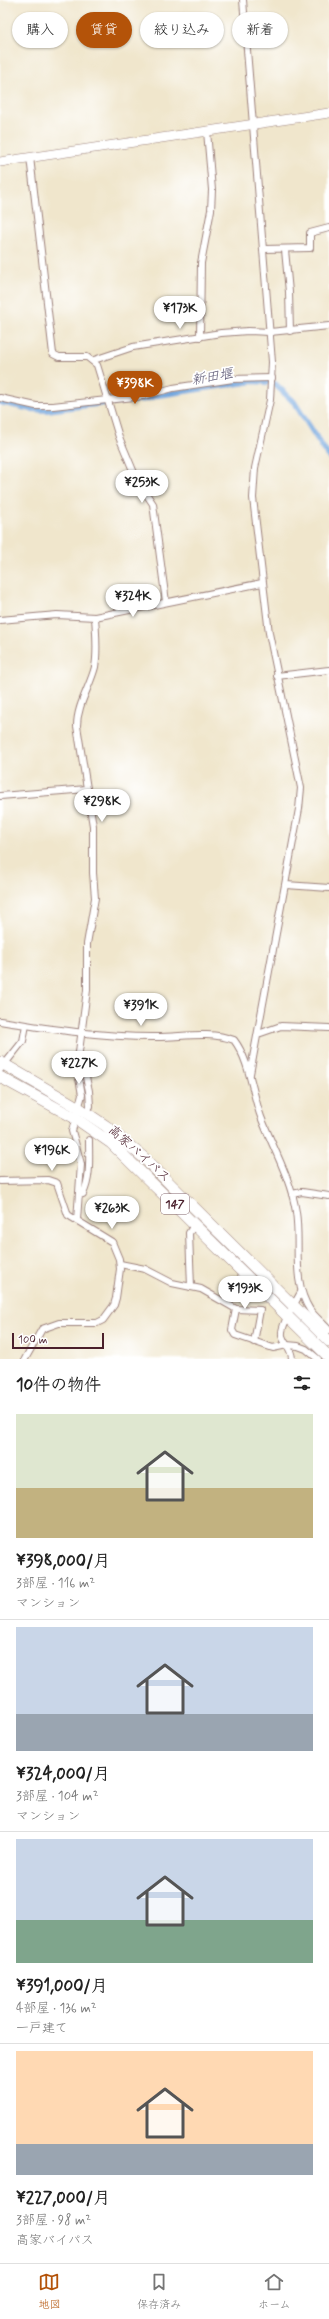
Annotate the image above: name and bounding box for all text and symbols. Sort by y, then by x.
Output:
chip: 購入 [12,12,68,48]
chip: 賃貸 [76,12,132,48]
chip: 絞り込み [140,12,224,48]
chip: 新着 [232,12,288,48]
pin: ¥173K [152,296,208,330]
text: ¥173K [163,300,197,317]
water label: 新田堰 [190,364,236,389]
pin: ¥398K [107,371,163,405]
text: ¥398K [116,375,154,392]
pin: ¥253K [114,470,170,504]
text: ¥253K [124,474,160,491]
pin: ¥324K [105,584,161,618]
text: ¥324K [114,588,152,605]
pin: ¥298K [74,789,130,823]
text: ¥298K [83,793,121,810]
pin: ¥391K [113,993,169,1027]
text: ¥391K [123,997,159,1014]
pin: ¥227K [51,1051,107,1085]
text: ¥227K [60,1055,98,1072]
street label: 高家バイパス [104,1122,174,1186]
pin: ¥196K [24,1138,80,1172]
text: ¥196K [34,1142,70,1159]
road number: 147 [161,1194,189,1214]
pin: ¥263K [84,1196,140,1230]
text: ¥263K [94,1200,130,1217]
pin: ¥193K [217,1276,273,1310]
text: ¥193K [227,1280,263,1297]
scale bar [12,1331,104,1350]
text: 100 m [18,1333,48,1347]
icon: filters [291,1372,313,1394]
text: 10件の物件 [16,1374,101,1396]
icon: home [129,1440,201,1512]
text: ¥398,000/月 [16,1550,110,1572]
text: 3部屋 · 116 m² [16,1575,95,1592]
text: マンション [16,1595,80,1612]
icon: home [129,1653,201,1725]
text: ¥324,000/月 [16,1763,110,1785]
text: 3部屋 · 104 m² [16,1788,98,1805]
text: マンション [16,1808,80,1825]
icon: home [129,1865,201,1937]
text: ¥391,000/月 [16,1975,108,1997]
text: 4部屋 · 136 m² [16,2000,97,2017]
text: 一戸建て [16,2020,68,2037]
icon: home [129,2077,201,2149]
text: ¥227,000/月 [16,2187,110,2209]
text: 3部屋 · 98 m² [16,2212,91,2229]
text: 高家バイパス [16,2232,94,2249]
tab: 地図 [38,2271,60,2312]
tab: 保存済み [137,2271,181,2312]
tab: ホーム [258,2271,291,2312]

